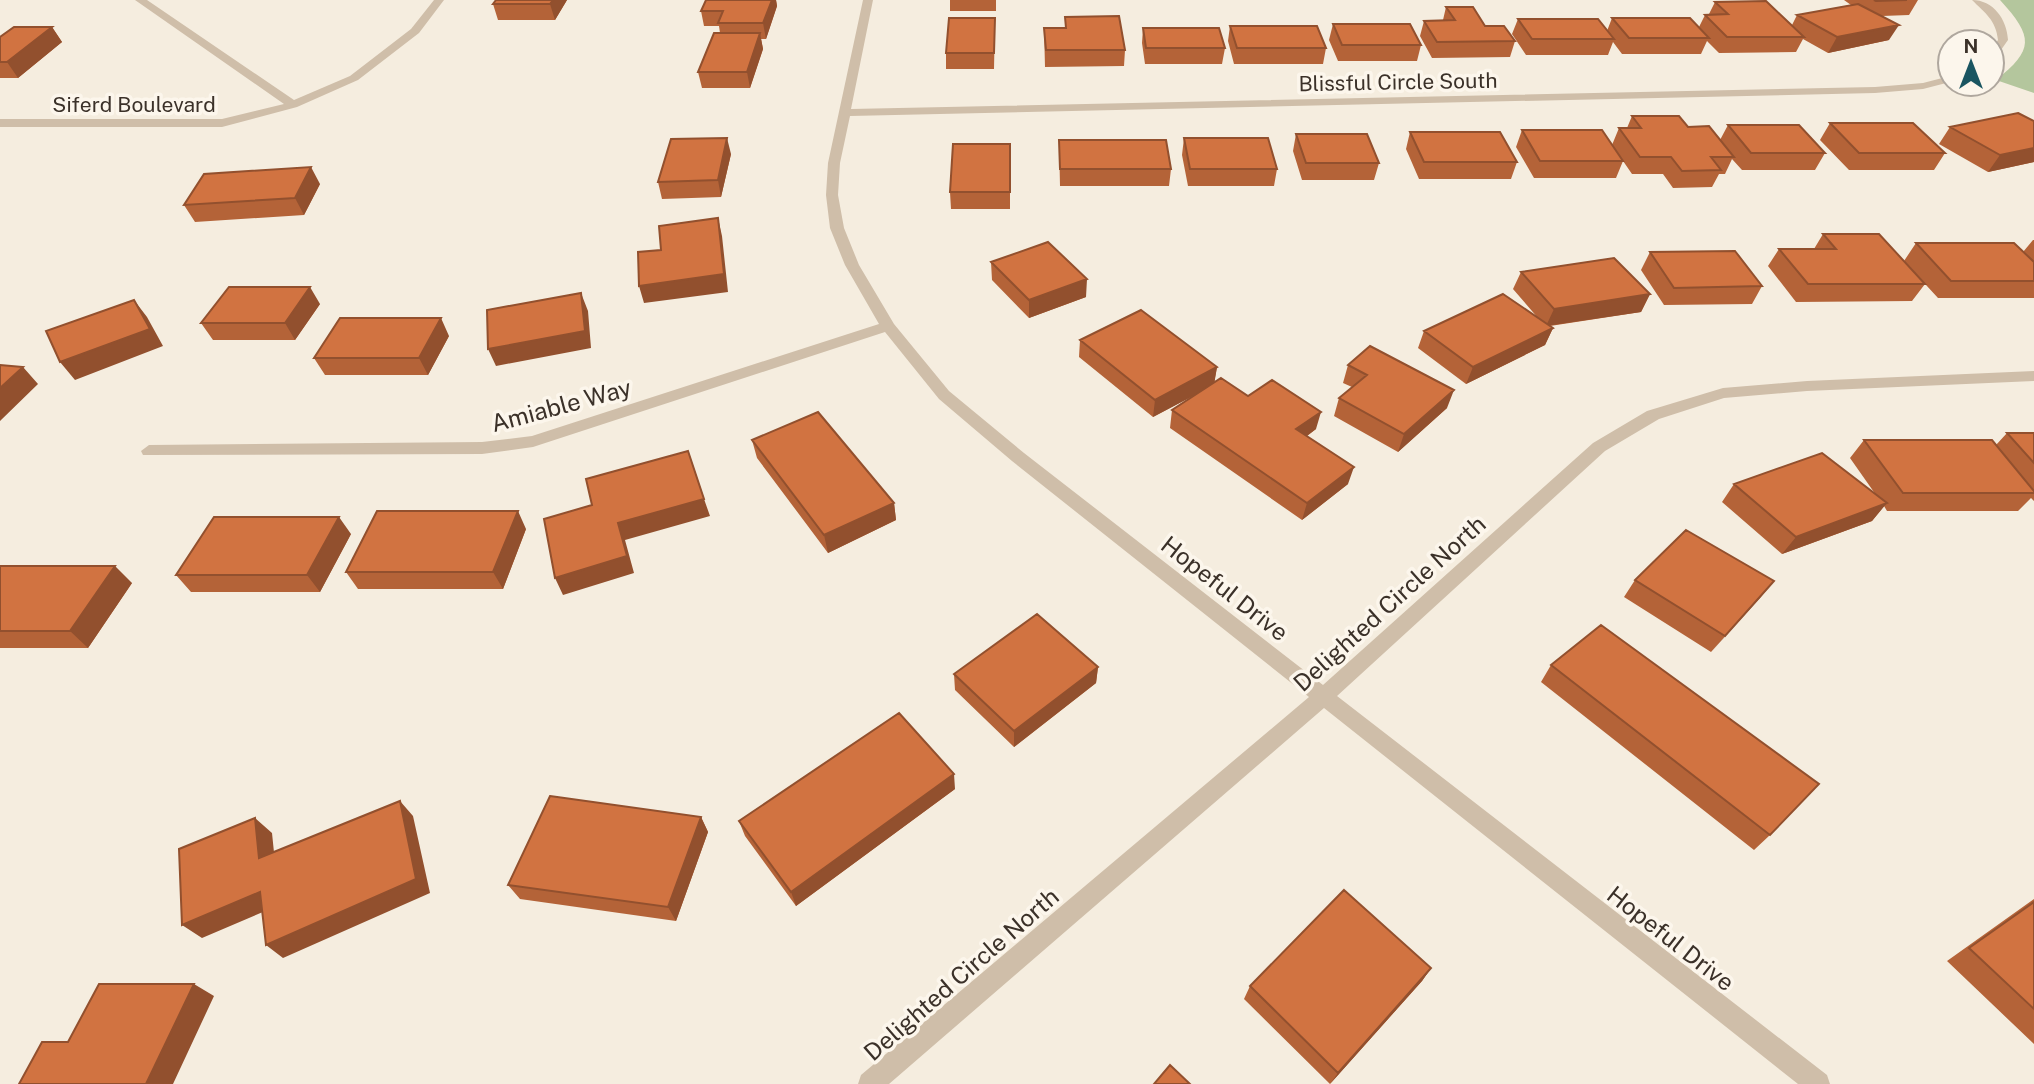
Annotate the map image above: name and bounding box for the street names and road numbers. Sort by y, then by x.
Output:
street label: Blissful Circle South [1298,68,1498,96]
street label: Siferd Boulevard [52,92,216,117]
street label: Amiable Way [488,373,634,437]
street label: Delighted Circle North [1287,509,1491,697]
street label: Hopeful Drive [1156,530,1294,646]
street label: Hopeful Drive [1602,880,1740,996]
street label: Delighted Circle North [858,882,1064,1066]

